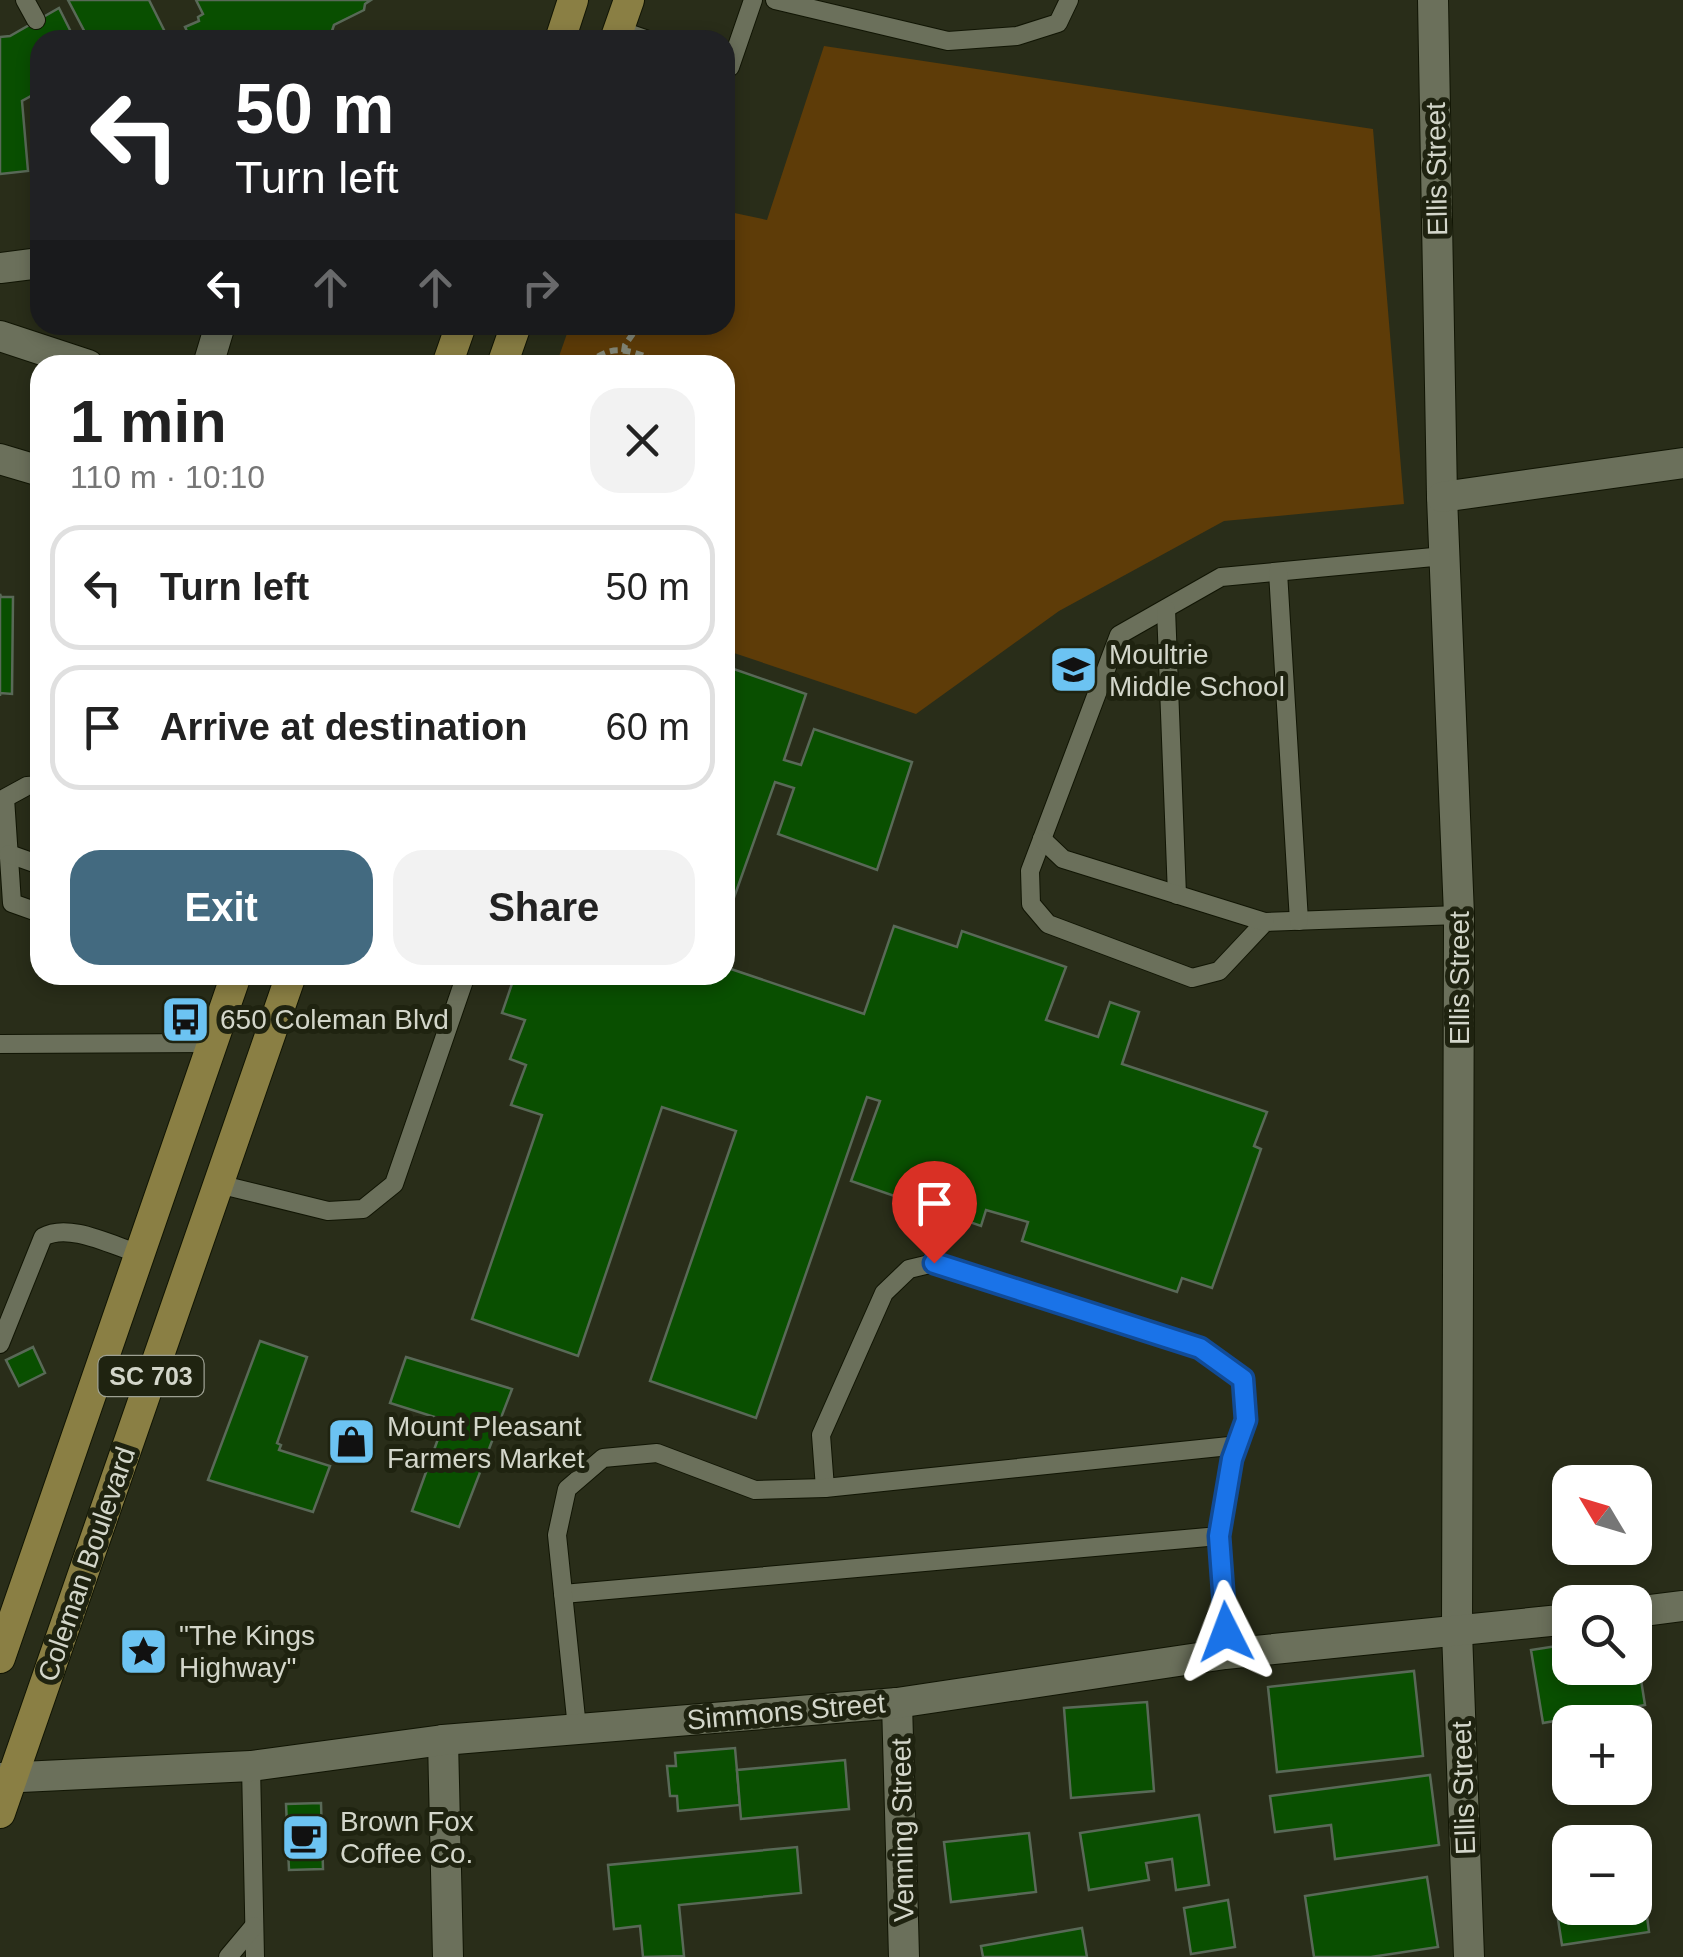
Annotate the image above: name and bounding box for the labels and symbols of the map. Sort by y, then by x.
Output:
street label: Ellis Street [1420,102,1453,236]
place label: Moultrie Middle School [1109,639,1285,702]
school or university icon: Moultrie Middle School [1048,644,1100,696]
street label: Ellis Street [1444,911,1475,1045]
bus stop icon: 650 Coleman Blvd [159,993,211,1045]
place label: 650 Coleman Blvd [220,1004,449,1035]
pin [892,1161,977,1264]
road number: SC 703 [98,1356,204,1396]
place label: Mount Pleasant Farmers Market [387,1411,585,1474]
shop icon: Mount Pleasant Farmers Market [326,1416,378,1468]
street label: Coleman Boulevard [32,1443,141,1685]
north arrow [1552,1465,1652,1565]
position arrow [1174,1580,1278,1684]
place label: "The Kings Highway" [179,1620,315,1683]
place icon: "The Kings Highway" [118,1625,170,1677]
street label: Simmons Street [685,1687,887,1736]
street label: Ellis Street [1446,1720,1481,1855]
street label: Venning Street [885,1738,920,1922]
place label: Brown Fox Coffee Co. [340,1806,474,1869]
cafe icon: Brown Fox Coffee Co. [279,1811,331,1863]

